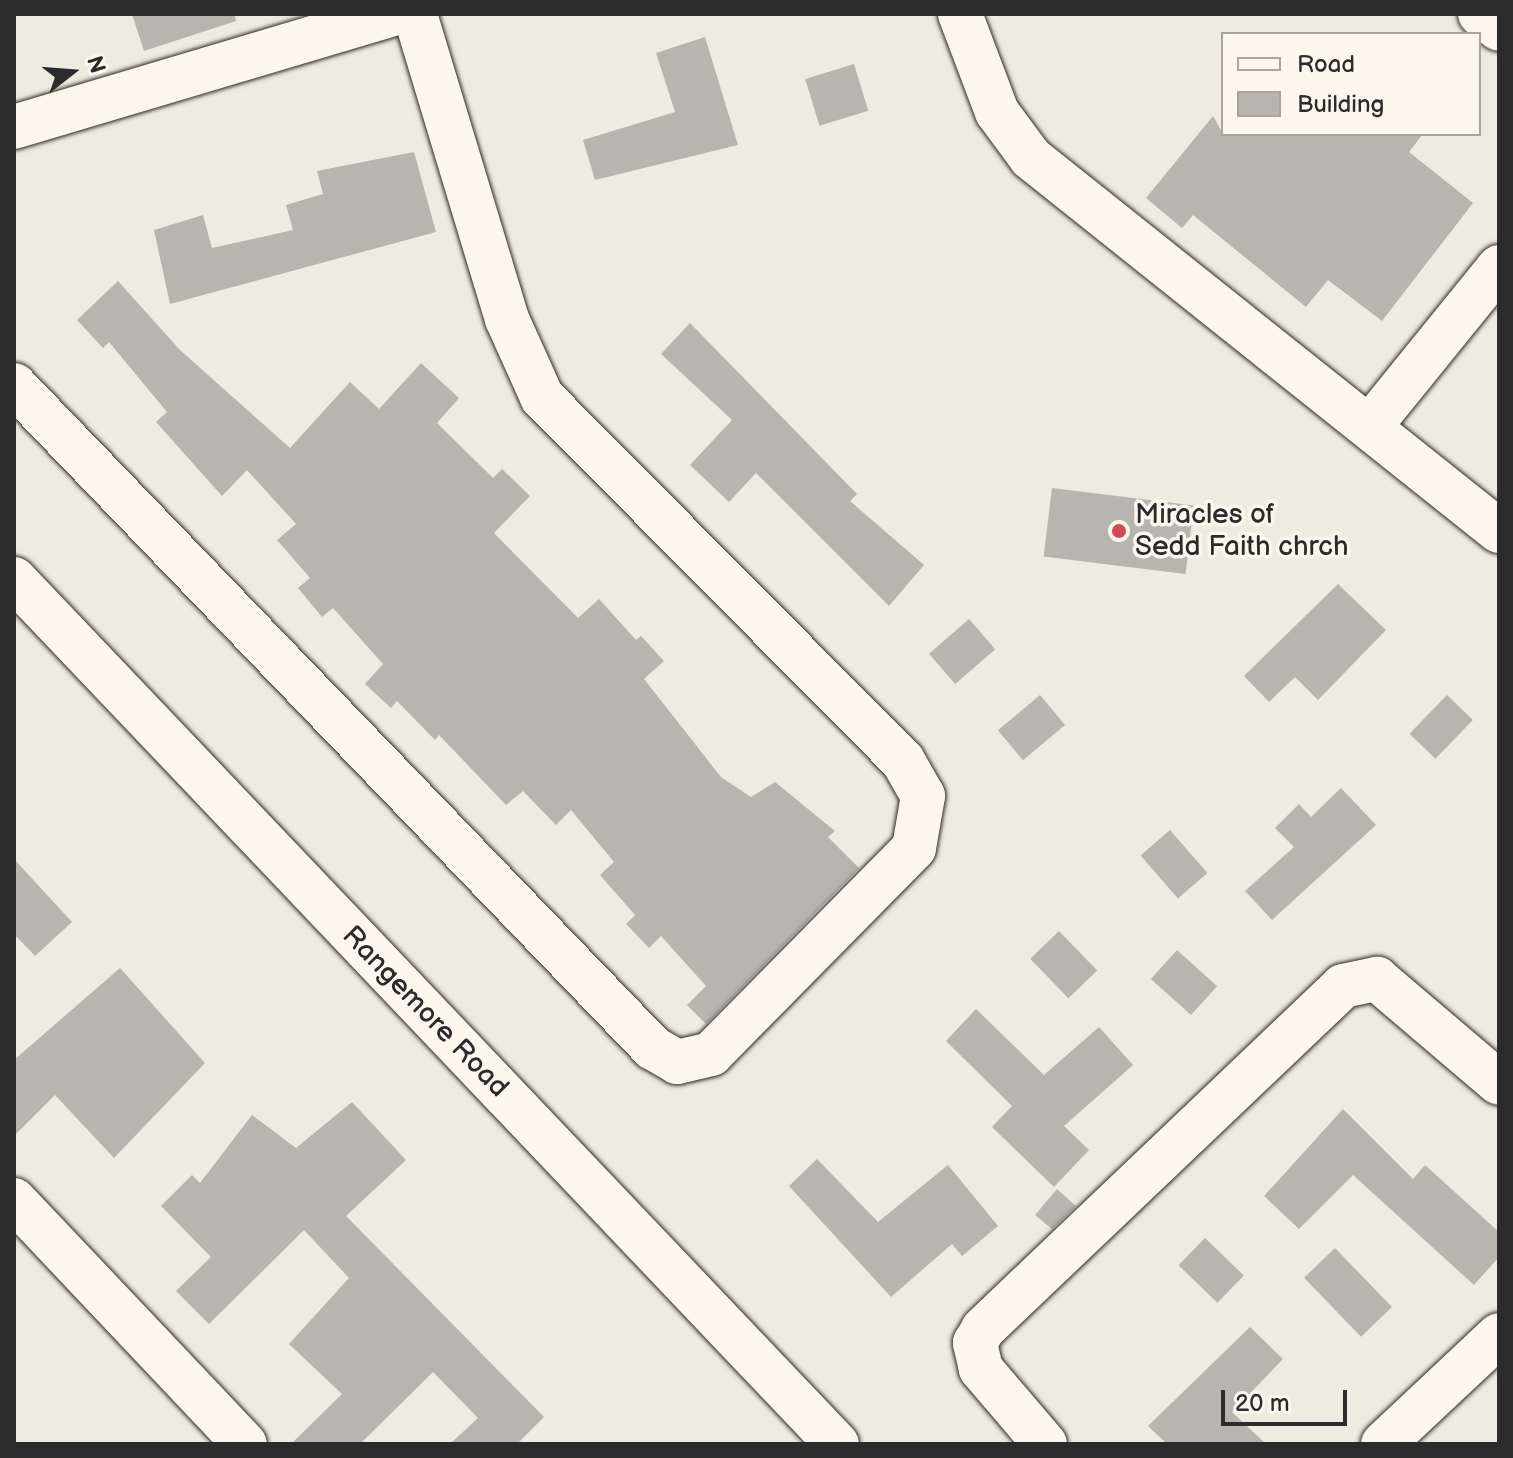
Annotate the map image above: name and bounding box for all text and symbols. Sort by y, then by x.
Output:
north arrow [32,32,112,112]
legend [1221,32,1481,136]
text: Road [1297,50,1355,79]
text: N [80,53,111,77]
text: Building [1297,90,1384,119]
place label: Miracles of Sedd Faith chrch [1135,498,1348,564]
marker: Miracles of Sedd Faith chrch [1110,522,1128,540]
street label: Rangemore Road [335,919,515,1105]
scale bar [1225,1374,1351,1424]
text: 20 m [1235,1389,1290,1418]

